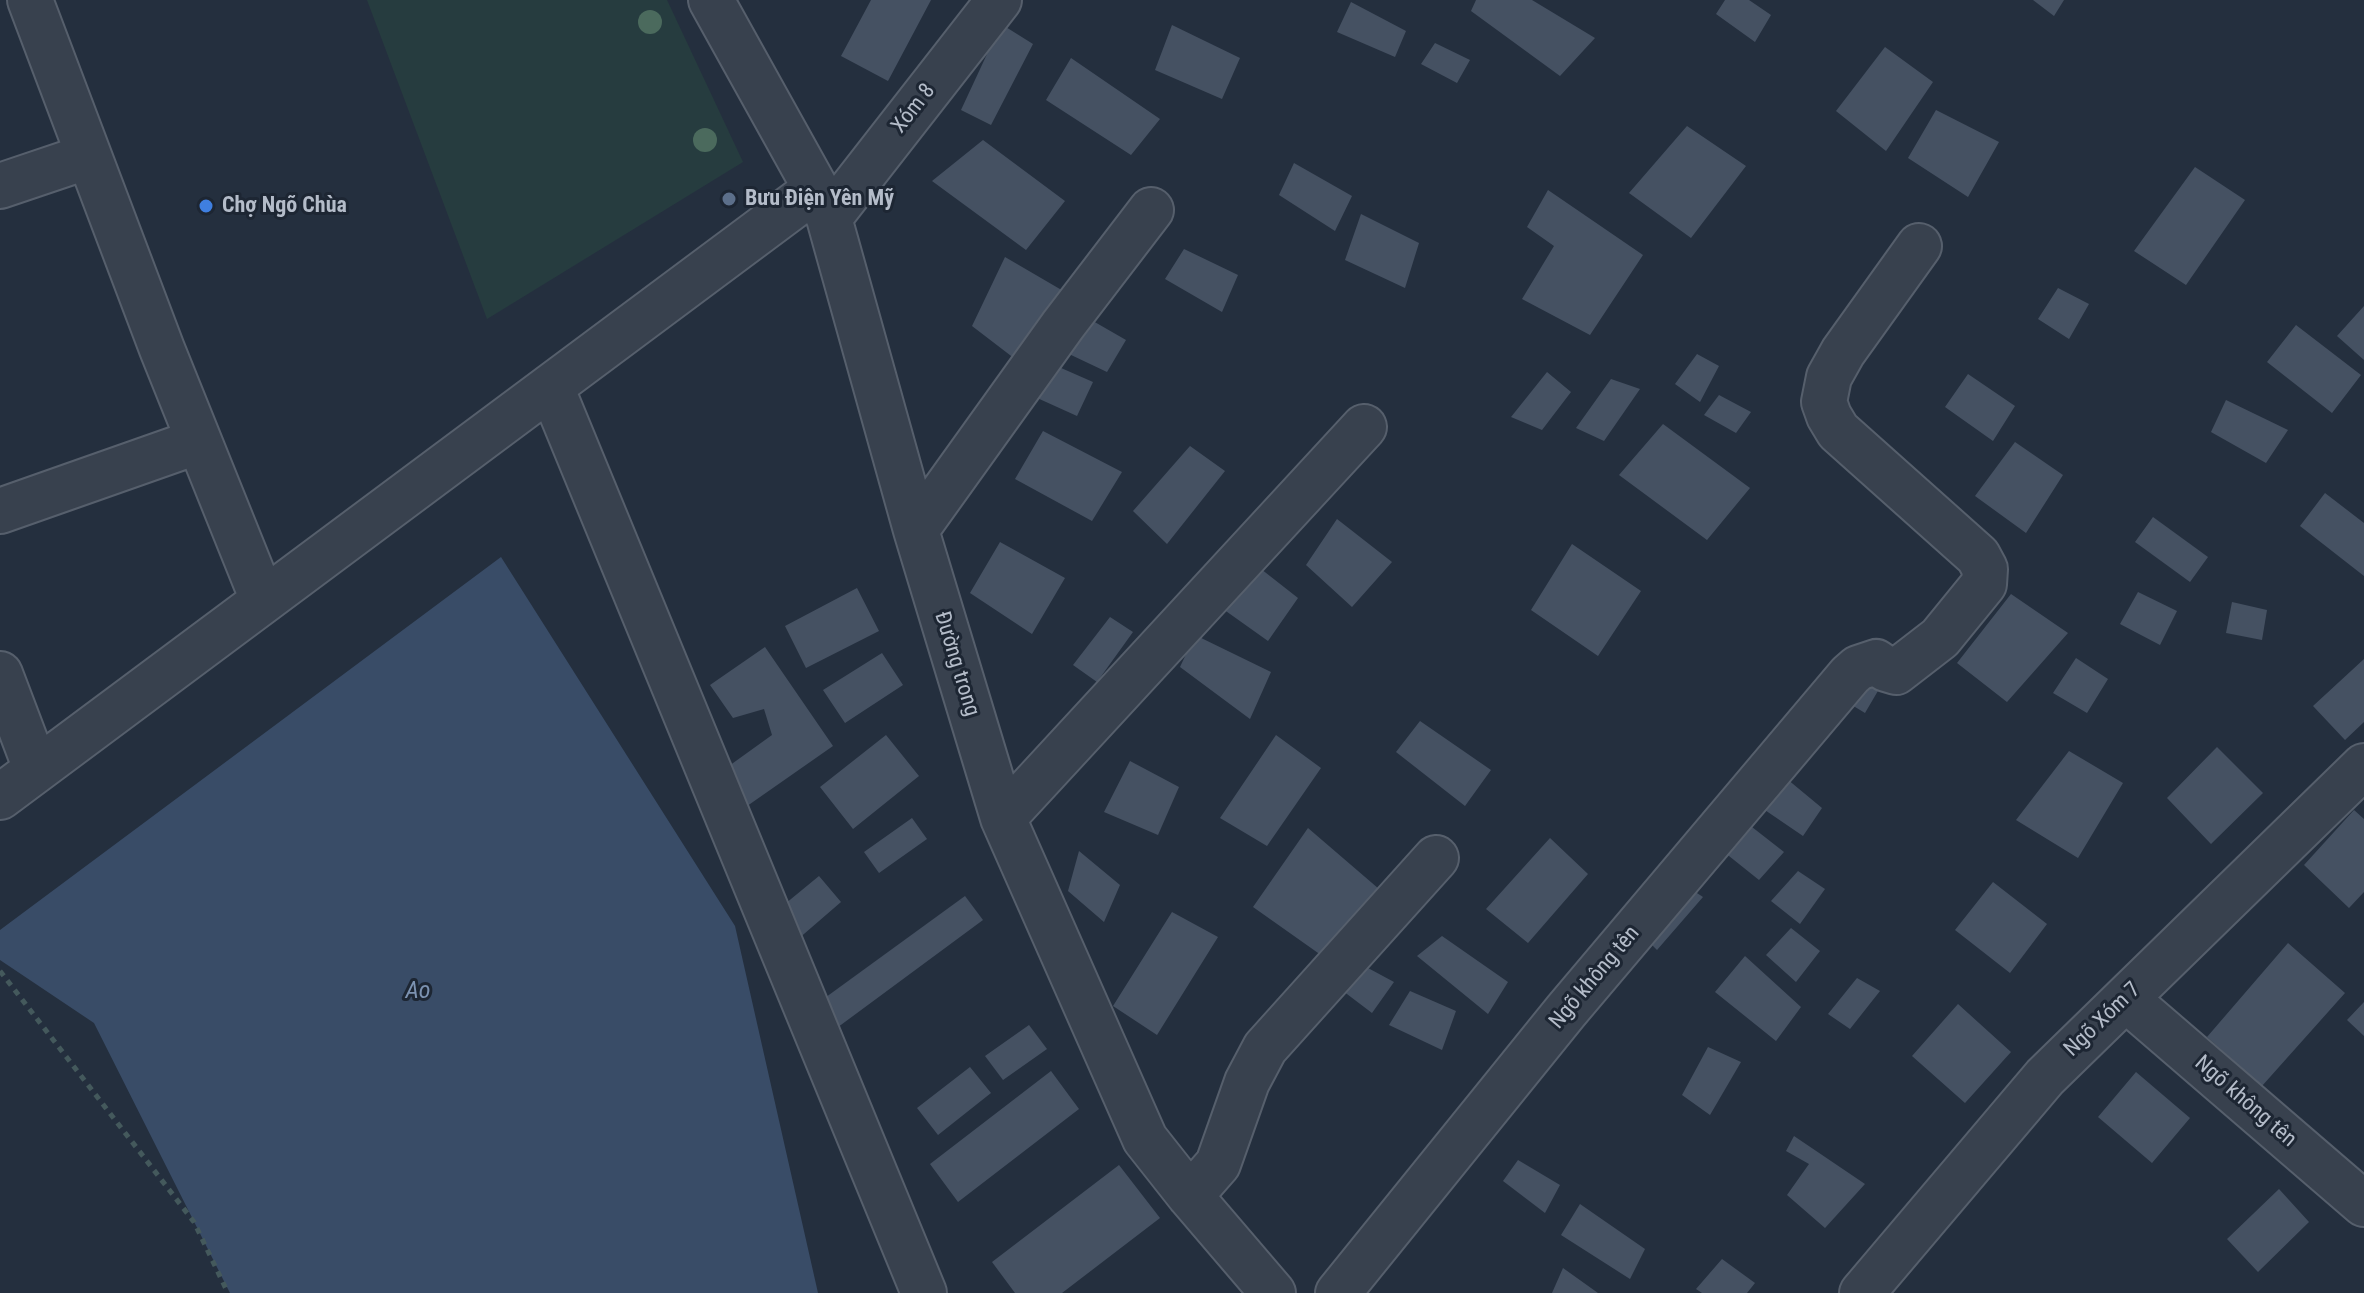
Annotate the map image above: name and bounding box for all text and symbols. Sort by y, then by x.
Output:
street label: Xóm 8 [887,79,941,139]
place label: Bưu Điện Yên Mỹ [745,186,894,212]
marker: Bưu Điện Yên Mỹ [720,190,738,208]
place label: Chợ Ngõ Chùa [222,193,347,219]
marker: Chợ Ngõ Chùa [197,197,215,215]
street label: Đường trong [928,608,984,720]
street label: Ngõ không tên [1544,921,1646,1035]
street label: Ngõ Xóm 7 [2059,977,2147,1063]
water label: Ao [406,978,430,1006]
street label: Ngõ không tên [2189,1051,2301,1153]

